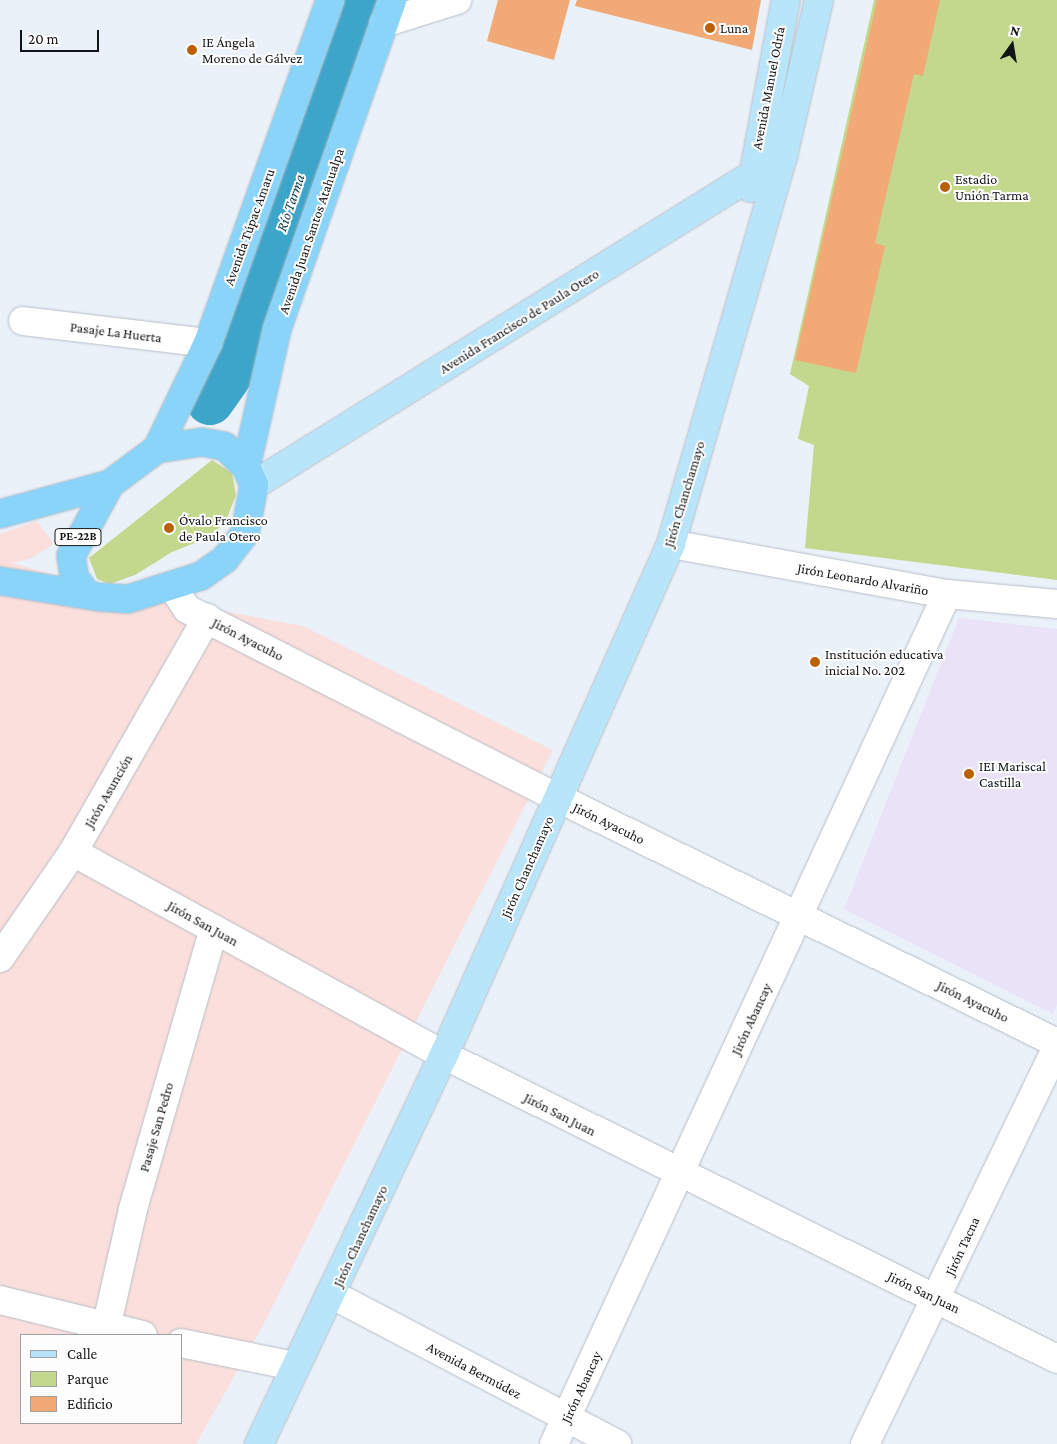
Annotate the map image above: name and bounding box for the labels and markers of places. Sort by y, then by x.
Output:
place label: Luna [720,20,748,36]
marker: Luna [704,22,716,34]
place label: IE Ángela Moreno de Gálvez [202,34,302,66]
marker: IE Ángela Moreno de Gálvez [186,44,198,56]
place label: Estadio Unión Tarma [955,171,1029,203]
marker: Estadio Unión Tarma [939,181,951,193]
place label: Óvalo Francisco de Paula Otero [179,512,268,544]
marker: Óvalo Francisco de Paula Otero [163,522,175,534]
place label: Institución educativa inicial No. 202 [825,646,944,679]
marker: Institución educativa inicial No. 202 [809,656,821,668]
place label: IEI Mariscal Castilla [979,758,1046,790]
marker: IEI Mariscal Castilla [963,768,975,780]

